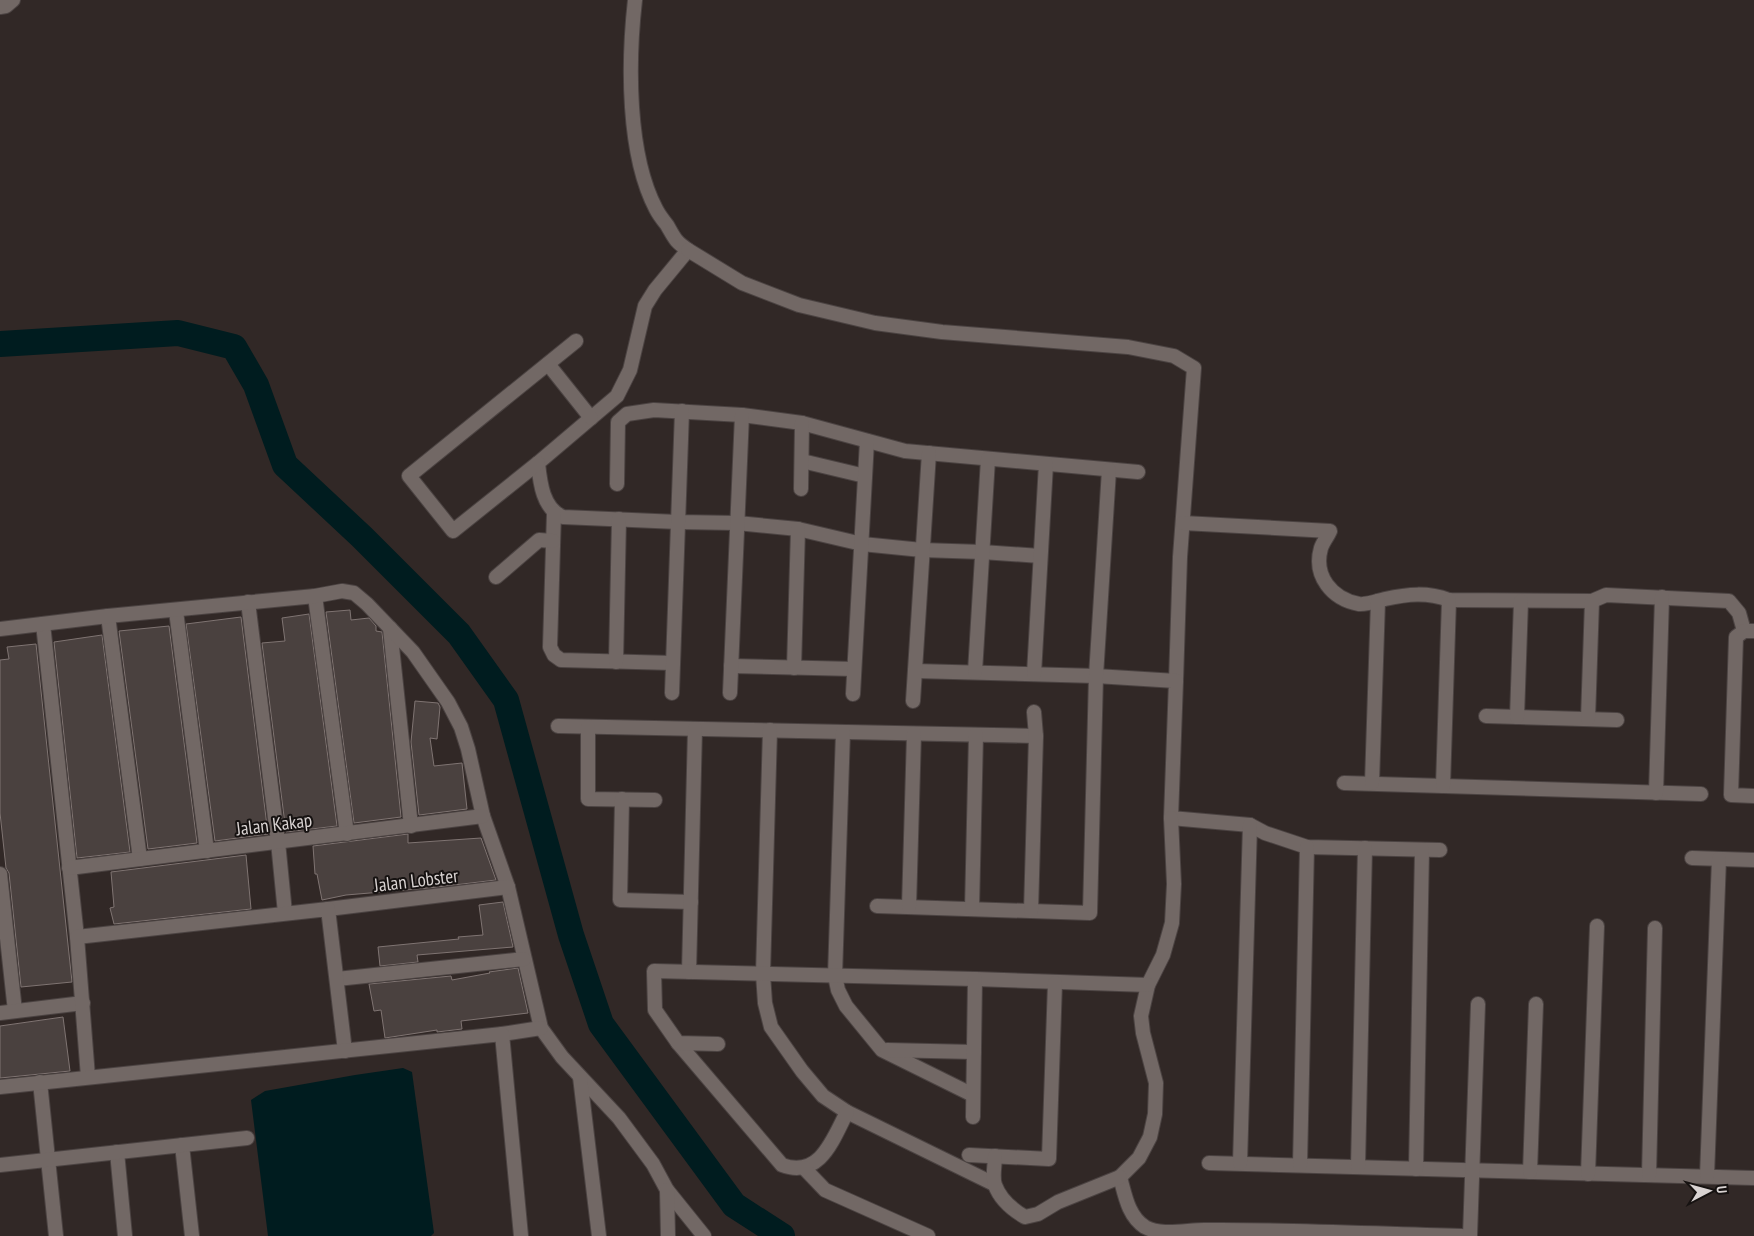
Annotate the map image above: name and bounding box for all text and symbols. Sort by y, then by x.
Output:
street label: Jalan Kakap [234,807,313,841]
street label: Jalan Lobster [372,863,460,897]
north arrow [1684,1166,1734,1216]
text: U [1713,1185,1731,1194]

